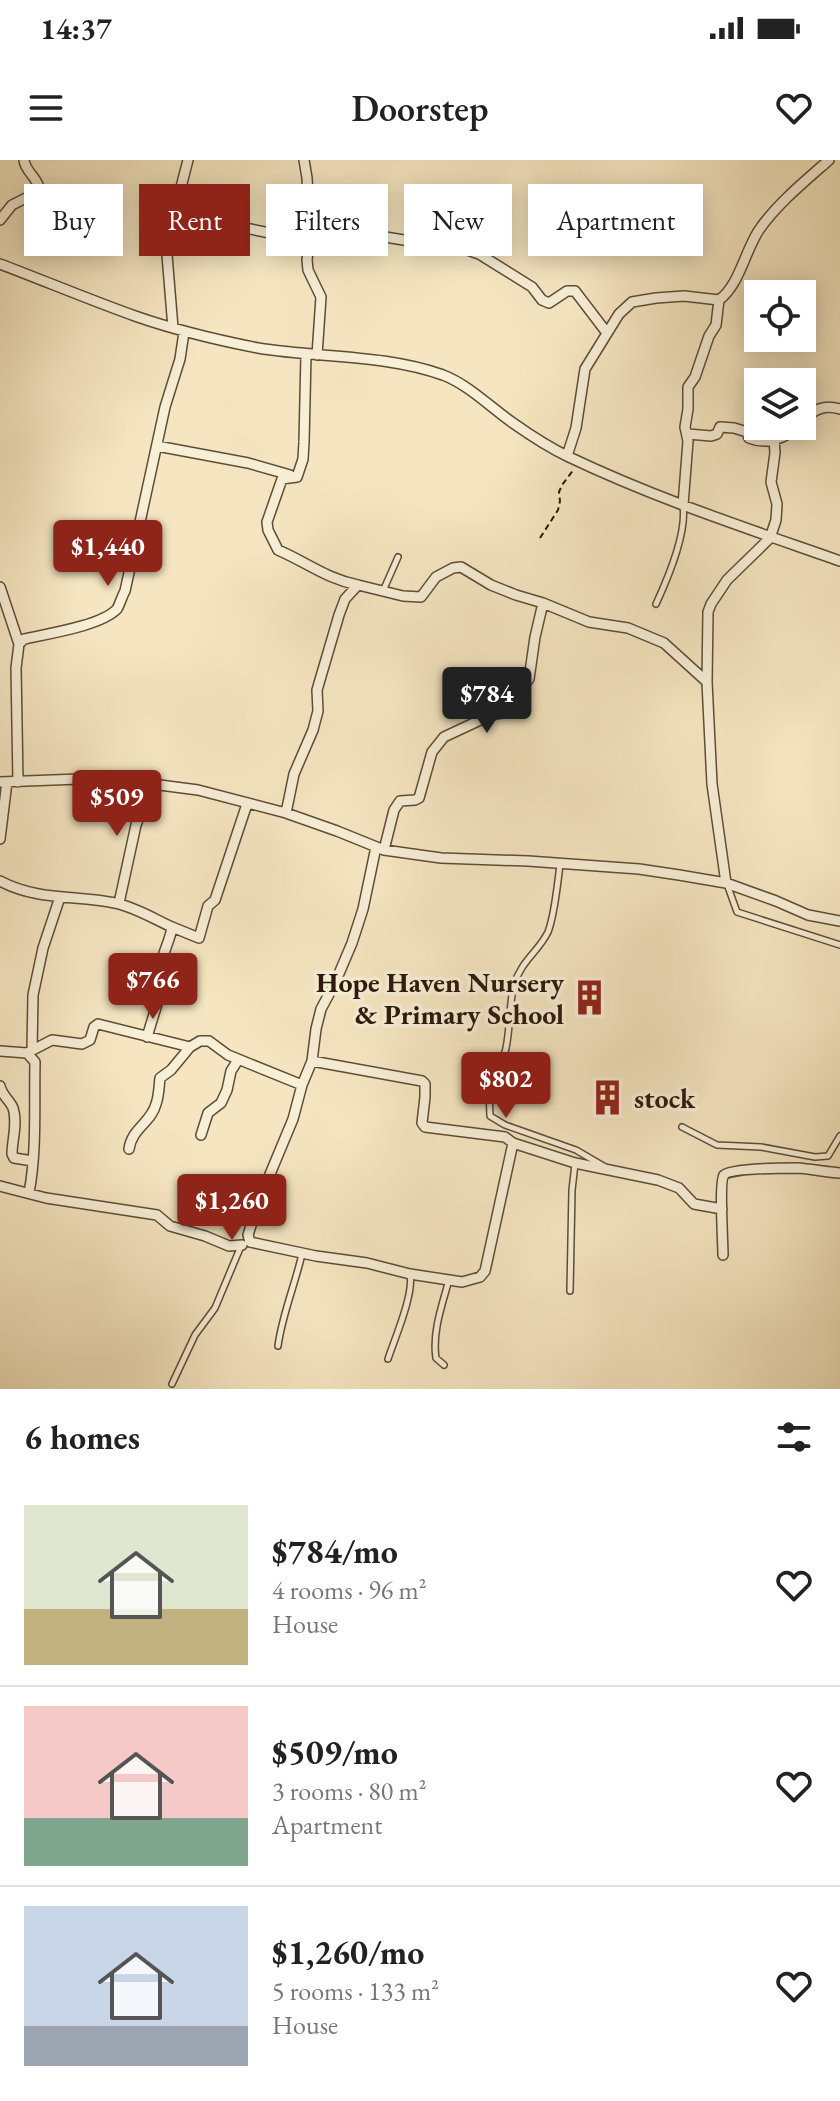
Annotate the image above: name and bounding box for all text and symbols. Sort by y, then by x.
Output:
text: 14:37 [40,9,112,48]
text: Doorstep [352,85,488,132]
icon: menu [24,86,68,130]
icon: heart [772,86,816,130]
chip: Buy [24,184,123,256]
chip: Rent [139,184,250,256]
chip: Filters [266,184,388,256]
chip: New [404,184,512,256]
chip: Apartment [528,184,703,256]
map controls [744,280,816,440]
button: locate [744,280,816,352]
button: layers [744,368,816,440]
pin: $1,440 [43,520,173,588]
text: $1,440 [71,529,145,563]
pin: $784 [440,667,534,735]
text: $784 [460,676,514,710]
pin: $509 [70,770,164,838]
text: $509 [90,779,144,813]
pin: $766 [106,953,200,1021]
text: $766 [126,962,180,996]
place label: Hope Haven Nursery & Primary School [316,964,565,1032]
building icon: Hope Haven Nursery & Primary School [571,979,609,1017]
pin: $802 [459,1052,553,1120]
text: $802 [479,1061,533,1095]
building icon: stock [589,1079,627,1117]
place label: stock [634,1080,696,1116]
pin: $1,260 [167,1174,297,1242]
text: $1,260 [195,1183,269,1217]
text: 6 homes [24,1415,140,1459]
icon: filters [772,1415,816,1459]
text: $784/mo [272,1529,398,1573]
icon: home [88,1537,184,1633]
icon: heart [772,1563,816,1607]
text: 4 rooms · 96 m² [272,1573,427,1607]
text: House [272,1607,338,1641]
text: $509/mo [272,1730,398,1774]
icon: home [88,1738,184,1834]
icon: heart [772,1764,816,1808]
text: 3 rooms · 80 m² [272,1774,427,1808]
text: Apartment [272,1808,382,1842]
text: $1,260/mo [272,1930,424,1974]
icon: home [88,1938,184,2034]
icon: heart [772,1964,816,2008]
text: 5 rooms · 133 m² [272,1974,439,2008]
text: House [272,2008,338,2042]

